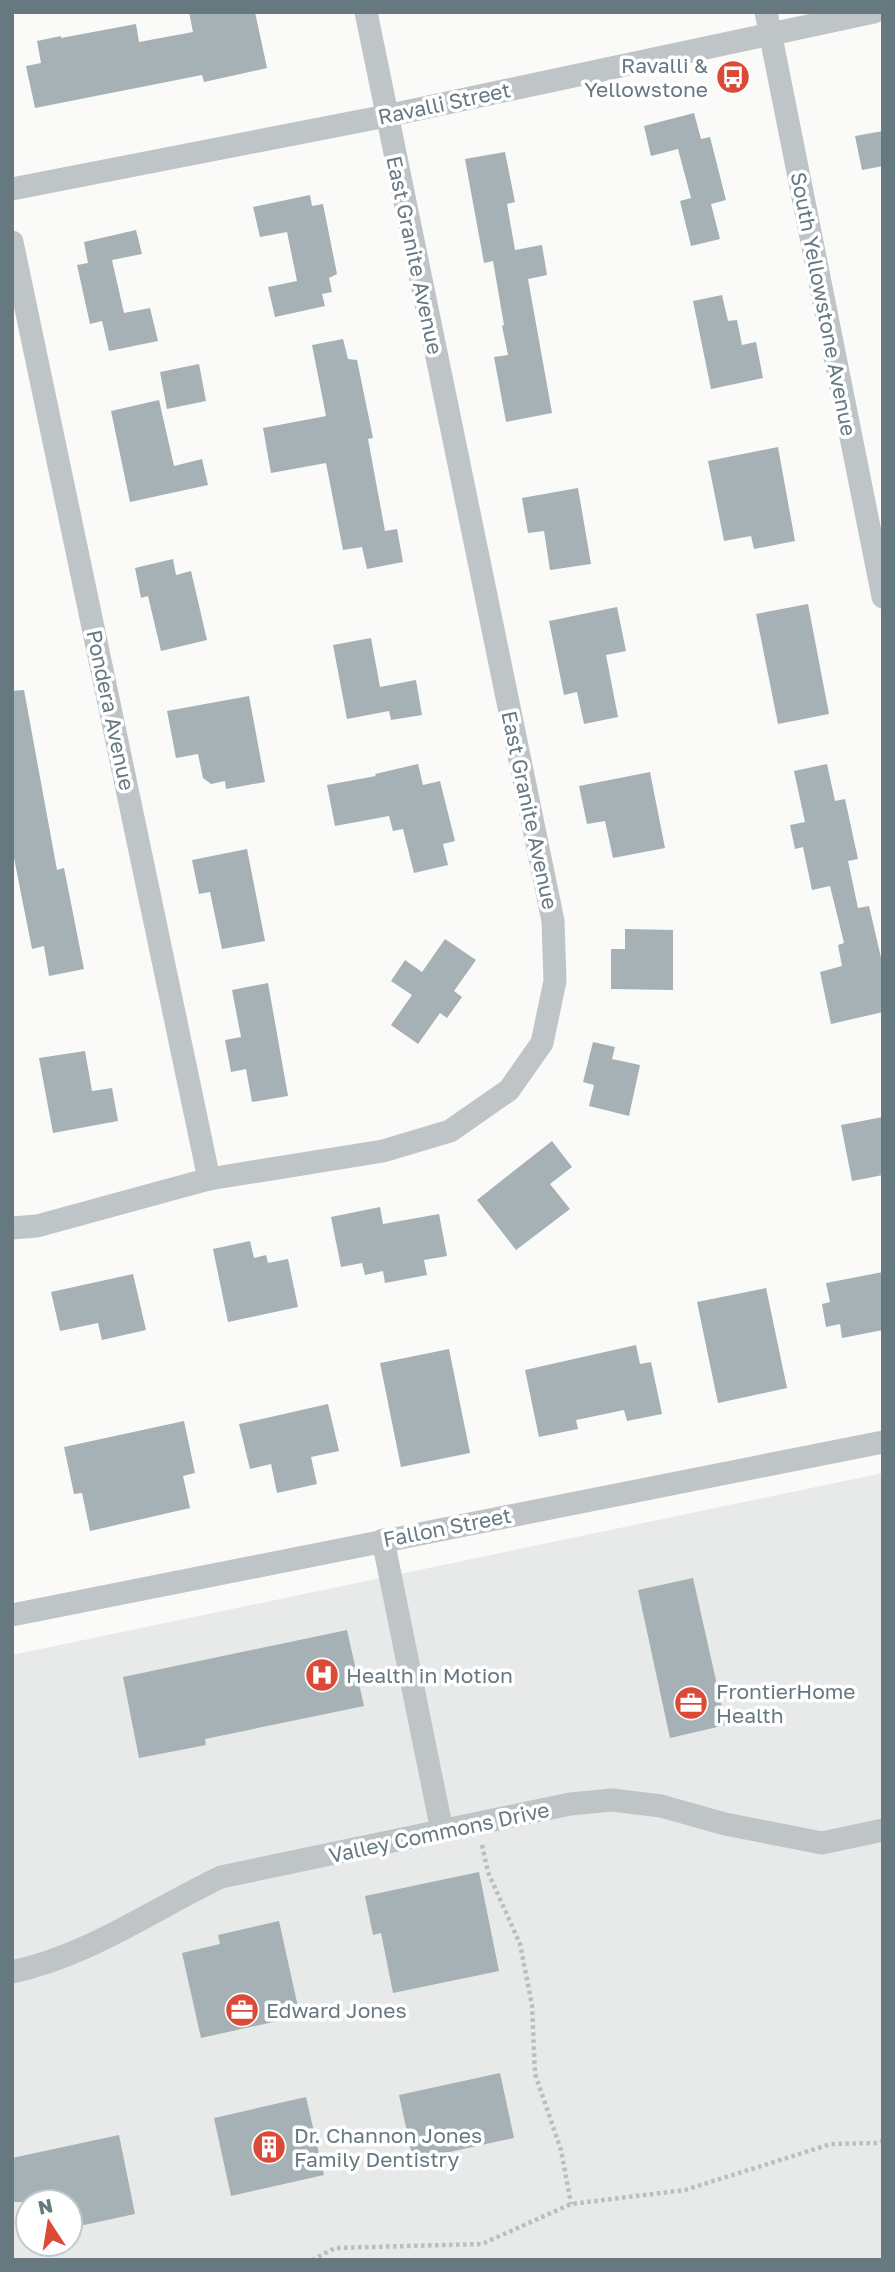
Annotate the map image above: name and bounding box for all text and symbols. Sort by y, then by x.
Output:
place label: Ravalli & Yellowstone [584,52,708,102]
bus stop icon: Ravalli & Yellowstone [714,58,752,96]
street label: Ravalli Street [375,76,513,130]
street label: East Granite Avenue [381,153,449,357]
street label: South Yellowstone Avenue [786,170,862,438]
street label: Pondera Avenue [81,627,141,793]
street label: East Granite Avenue [496,708,564,912]
street label: Fallon Street [381,1502,513,1552]
hospital icon: Health in Motion [303,1656,341,1694]
place label: Health in Motion [346,1662,513,1688]
place label: FrontierHome Health [716,1678,856,1728]
office icon: FrontierHome Health [672,1684,710,1722]
street label: Valley Commons Drive [326,1796,552,1868]
office icon: Edward Jones [223,1991,261,2029]
place label: Edward Jones [266,1997,407,2023]
place label: Dr. Channon Jones Family Dentistry [294,2122,482,2172]
building icon: Dr. Channon Jones Family Dentistry [250,2128,288,2166]
north arrow [14,2188,84,2258]
text: N [36,2193,55,2219]

